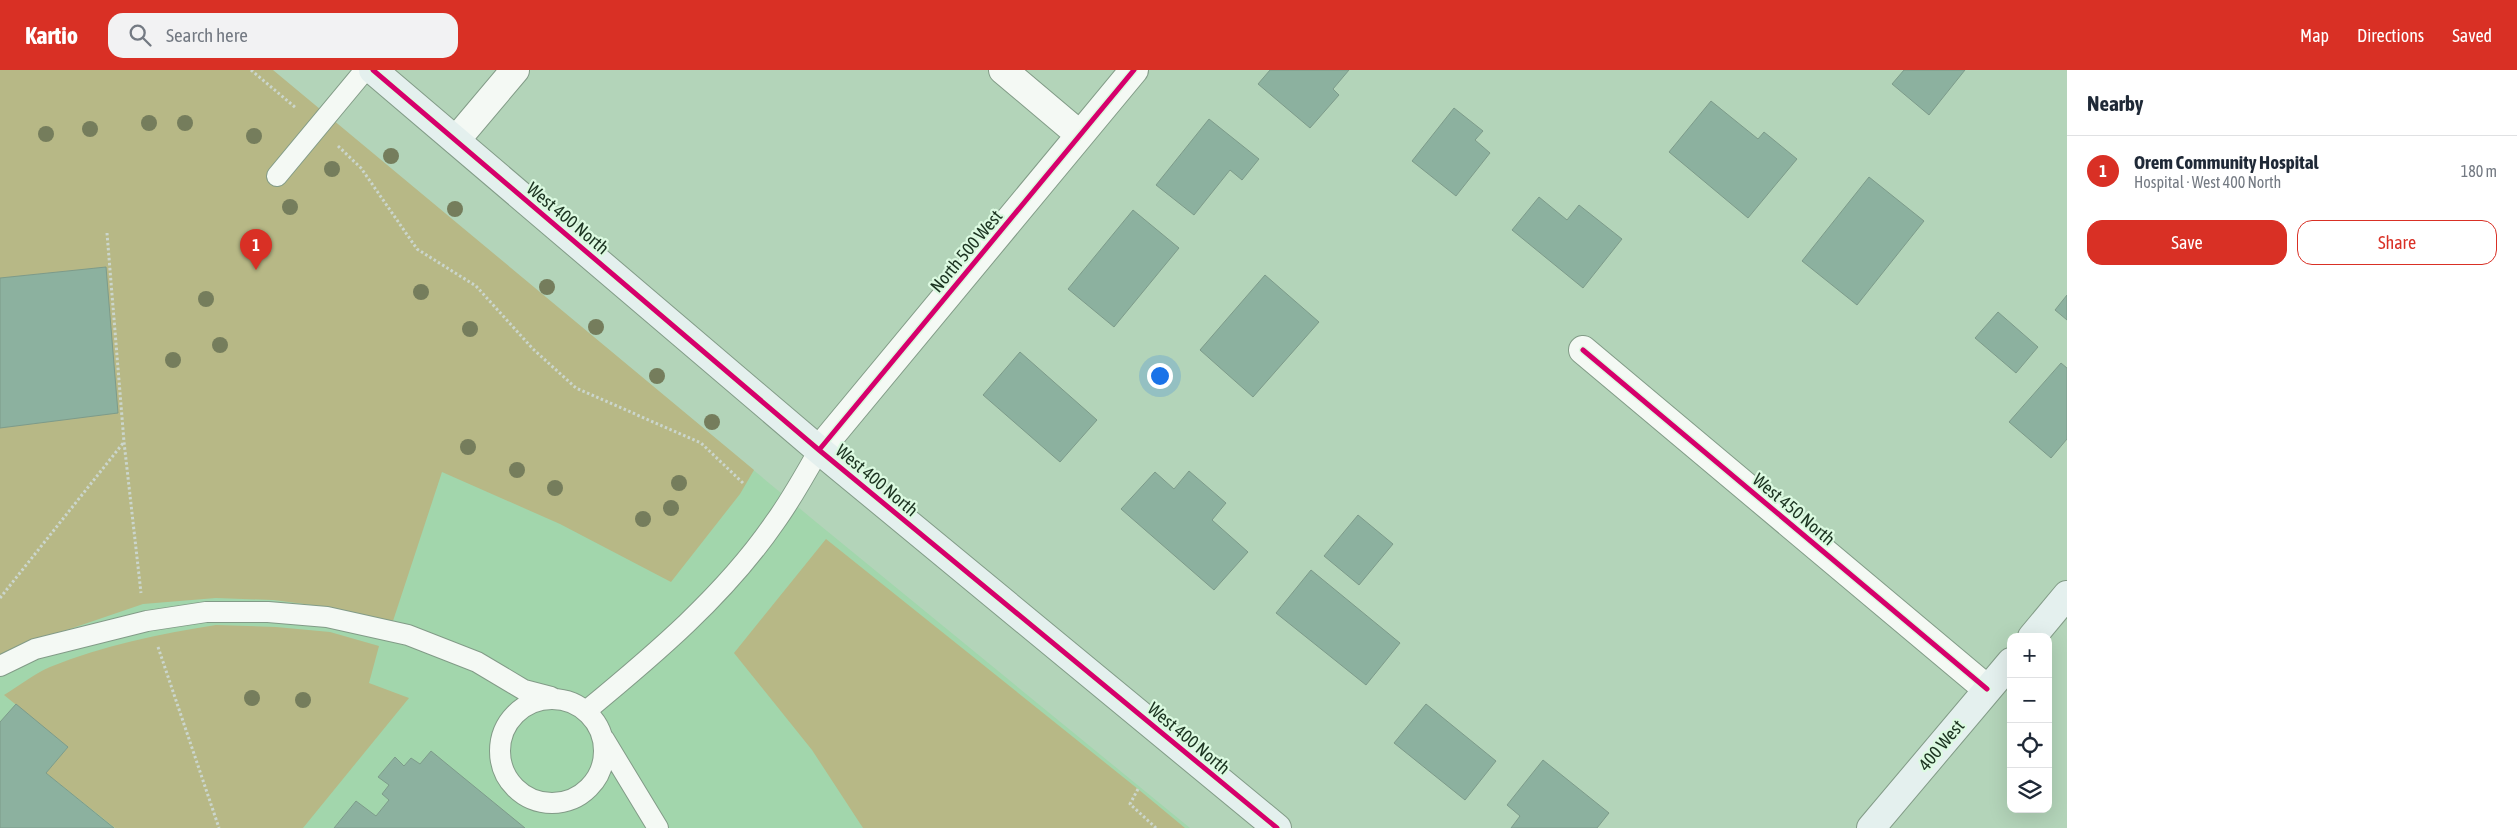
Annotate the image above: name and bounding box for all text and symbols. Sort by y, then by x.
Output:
search box [108,13,458,58]
icon: search [126,21,154,49]
text: Kartio [25,22,78,49]
text: Search here [166,24,248,46]
text: Map [2300,25,2329,46]
text: Directions [2357,25,2424,46]
text: Saved [2452,25,2492,46]
text: Nearby [2087,91,2143,115]
text: Orem Community Hospital [2134,151,2319,173]
text: 1 [2099,162,2107,180]
text: 180 m [2461,162,2497,180]
text: Hospital · West 400 North [2134,173,2281,191]
street label: West 400 North [523,178,613,258]
street label: North 500 West [926,206,1006,296]
button: Save [2087,220,2287,265]
button: Share [2297,220,2497,265]
pin: 1 [240,229,272,270]
your location [1147,363,1173,389]
street label: West 400 North [832,440,922,520]
street label: West 450 North [1749,469,1839,549]
map controls [2007,633,2052,813]
button: + [2007,633,2052,678]
button: − [2007,678,2052,723]
street label: West 400 North [1144,698,1234,778]
street label: 400 West [1914,715,1968,775]
button: locate [2007,723,2052,768]
button: layers [2007,768,2052,813]

